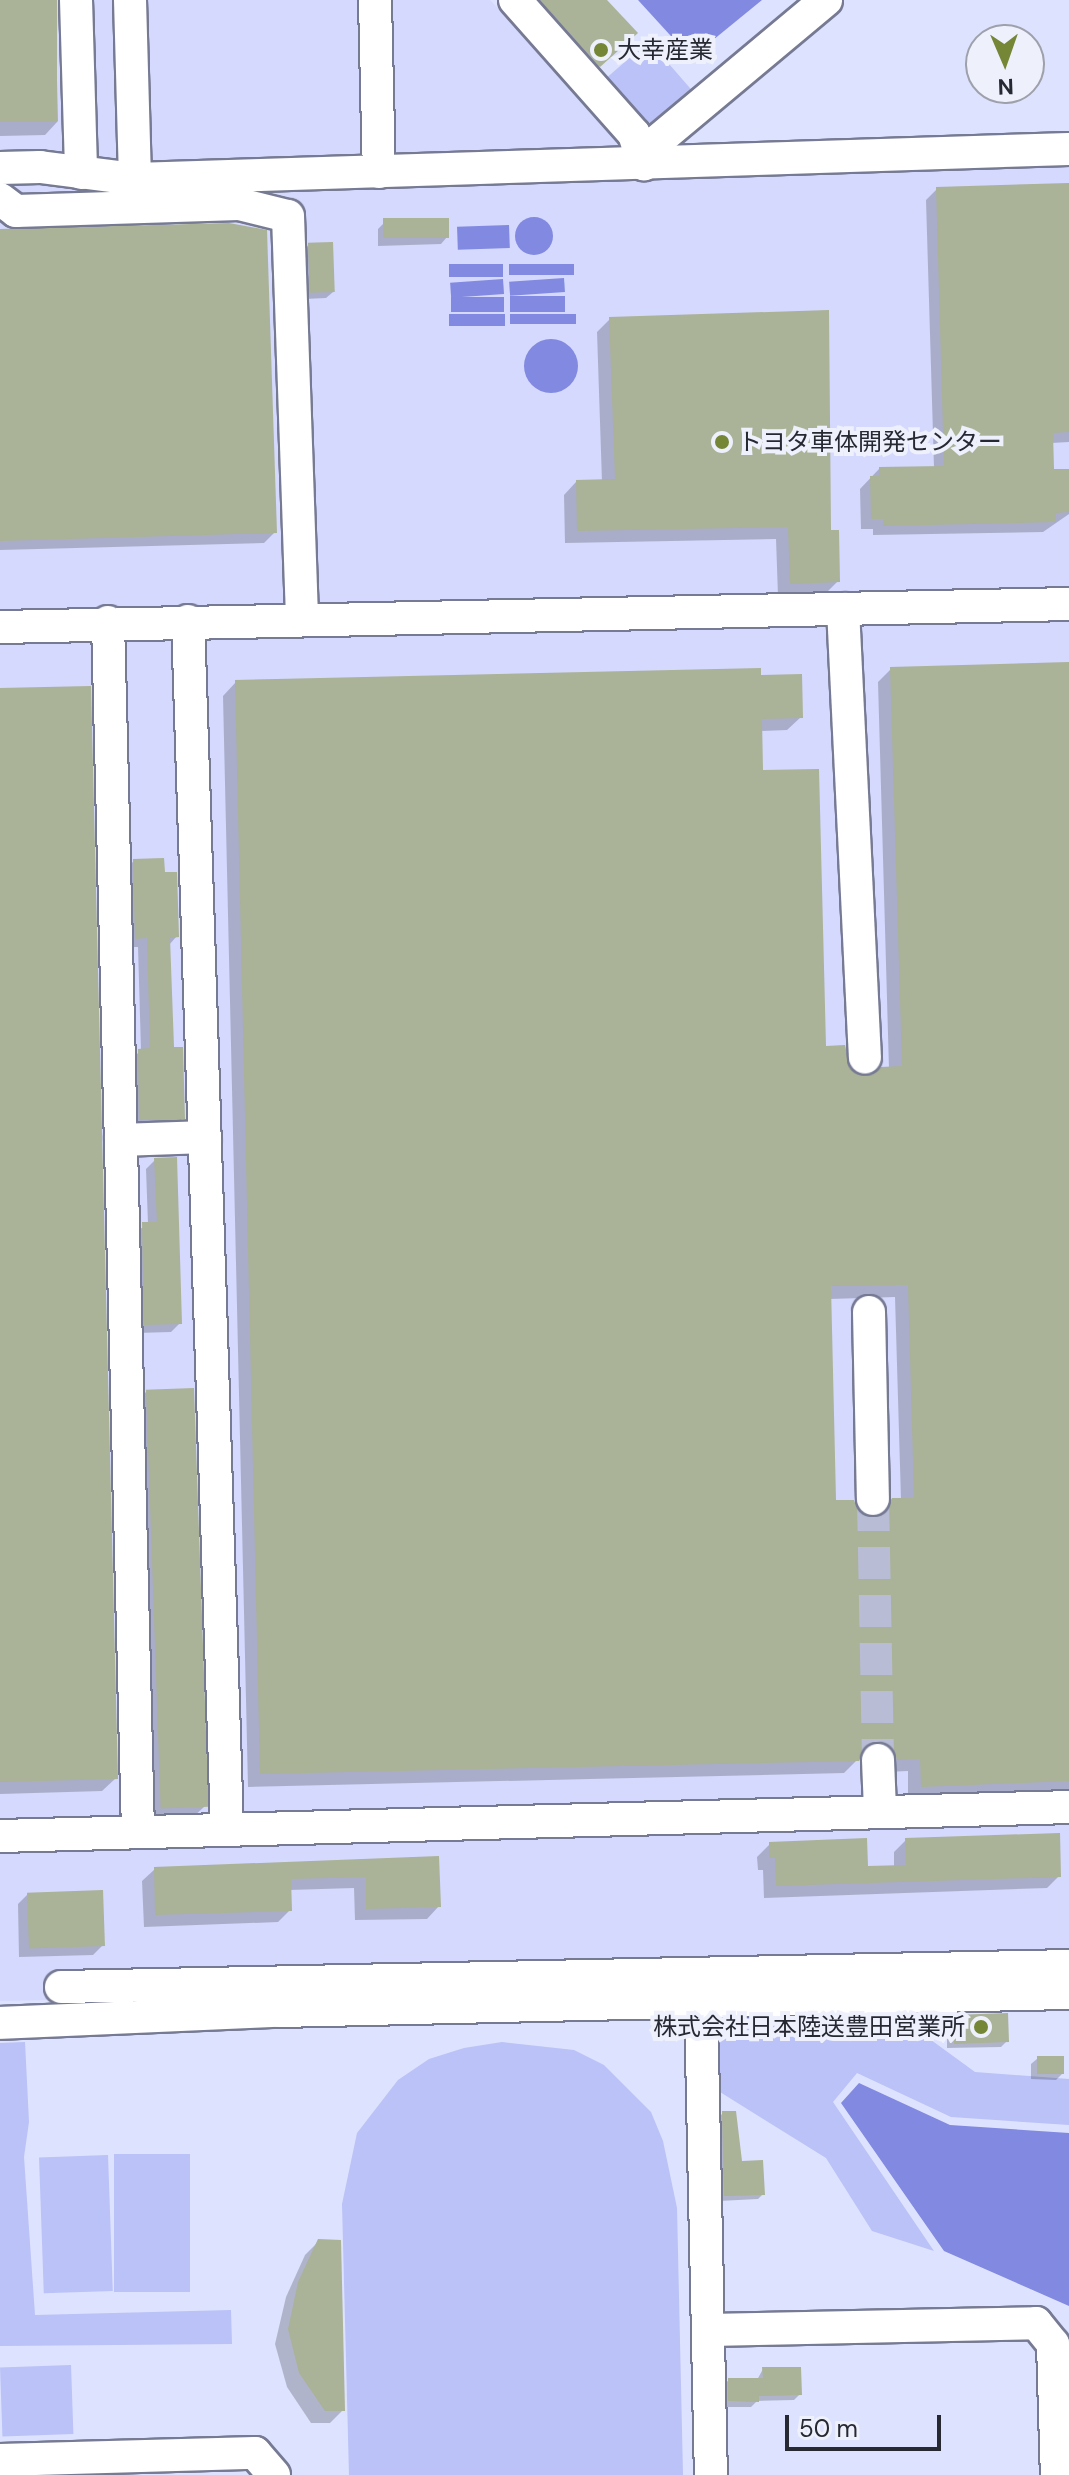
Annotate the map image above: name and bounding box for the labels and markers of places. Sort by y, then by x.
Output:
place label: 大幸産業 [617,36,713,64]
marker: 大幸産業 [592,41,610,59]
place label: トヨタ車体開発センター [738,428,1002,456]
marker: トヨタ車体開発センター [713,433,731,451]
place label: 株式会社日本陸送豊田営業所 [653,2013,965,2041]
marker: 株式会社日本陸送豊田営業所 [972,2018,990,2036]

